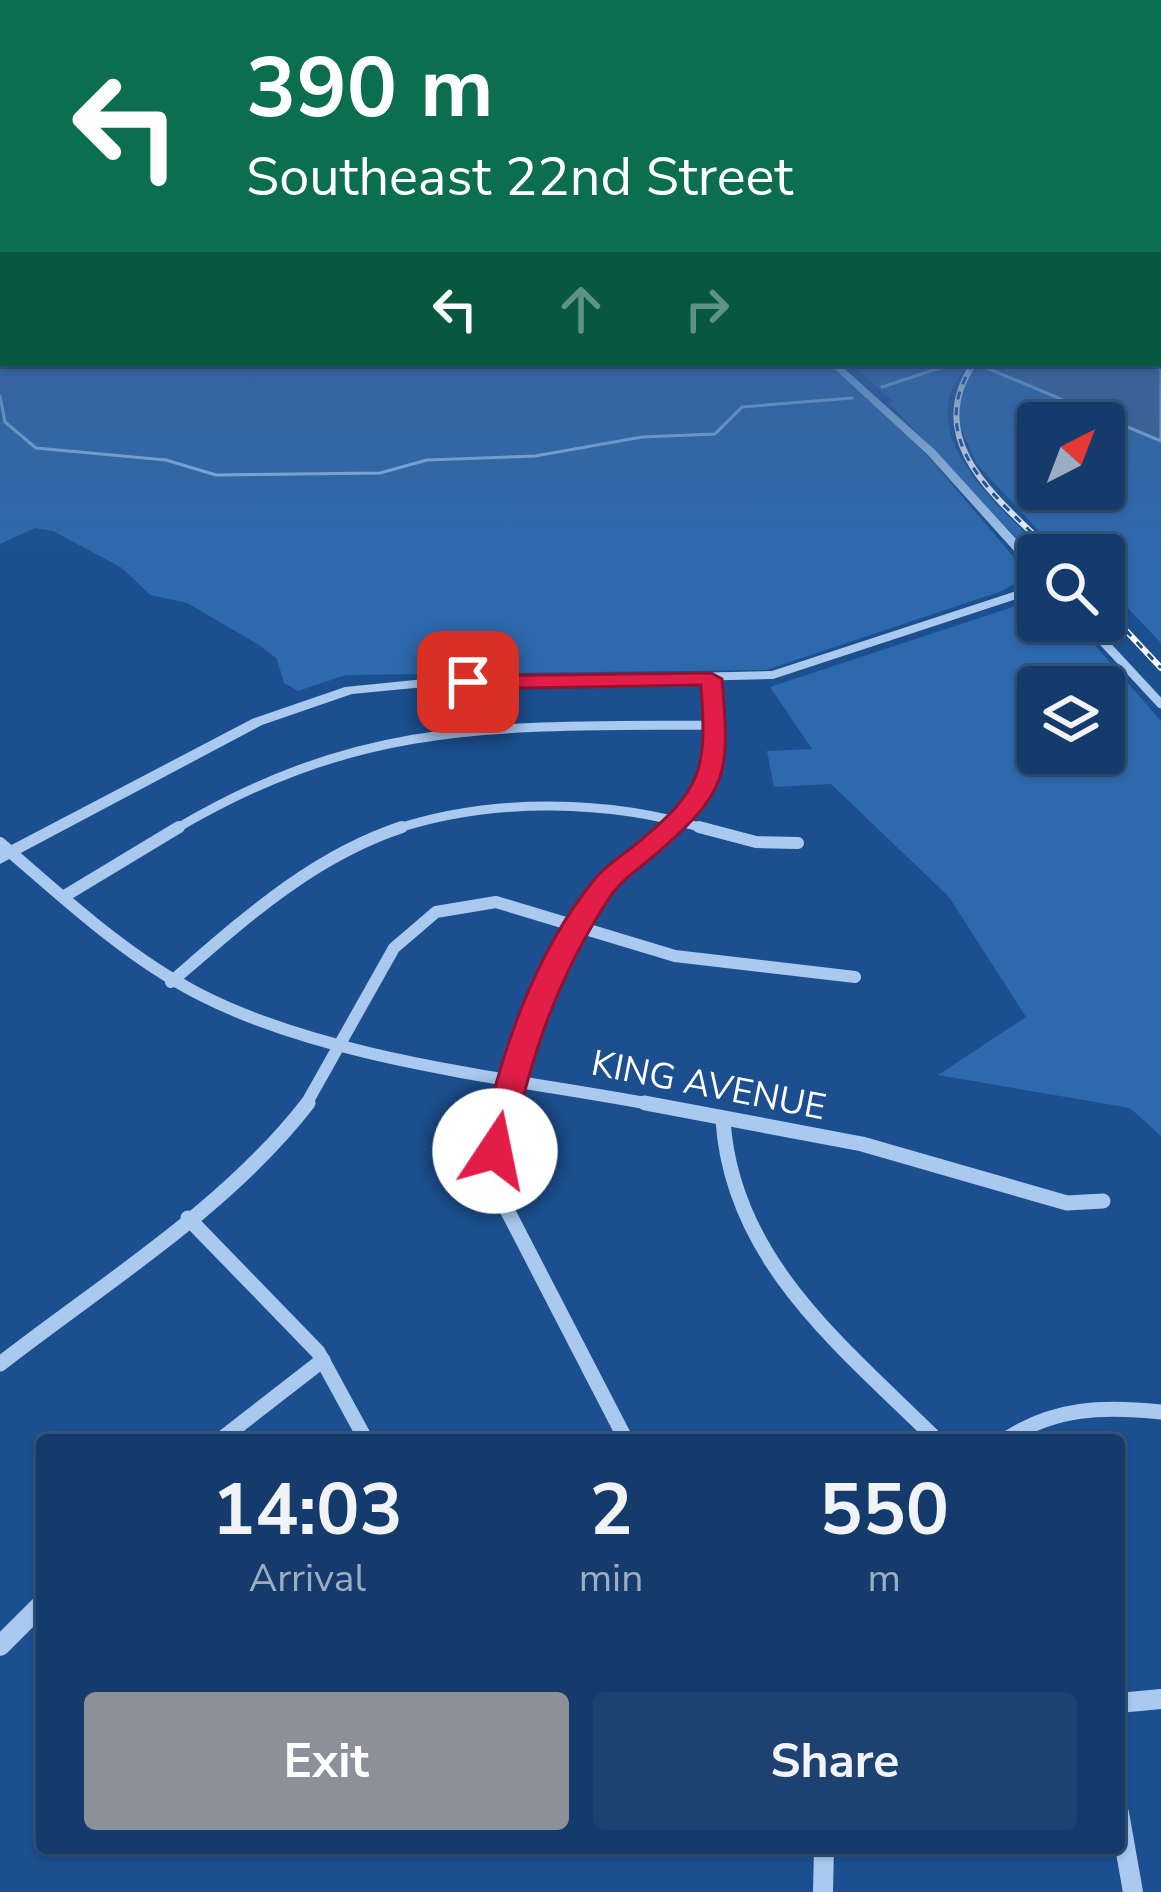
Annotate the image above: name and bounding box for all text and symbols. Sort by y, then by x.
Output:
text: 390 m [246,31,494,146]
icon: left [48,48,204,204]
text: Southeast 22nd Street [246,140,793,214]
icon: left [422,276,488,342]
icon: ahead [548,276,614,342]
icon: right [674,276,740,342]
north arrow [1017,402,1125,510]
map controls [1017,402,1125,774]
button: search [1017,534,1125,642]
pin [417,631,519,733]
icon: arrive [435,649,501,715]
button: layers [1017,666,1125,774]
street label: KING AVENUE [587,1039,830,1132]
position arrow [432,1088,558,1214]
text: 14:03 [212,1461,403,1559]
text: 2 [589,1461,633,1559]
text: 550 [819,1461,949,1559]
text: Arrival [249,1552,366,1605]
text: min [579,1552,643,1605]
text: m [867,1552,901,1605]
button: Exit [84,1692,569,1830]
button: Share [593,1692,1077,1830]

